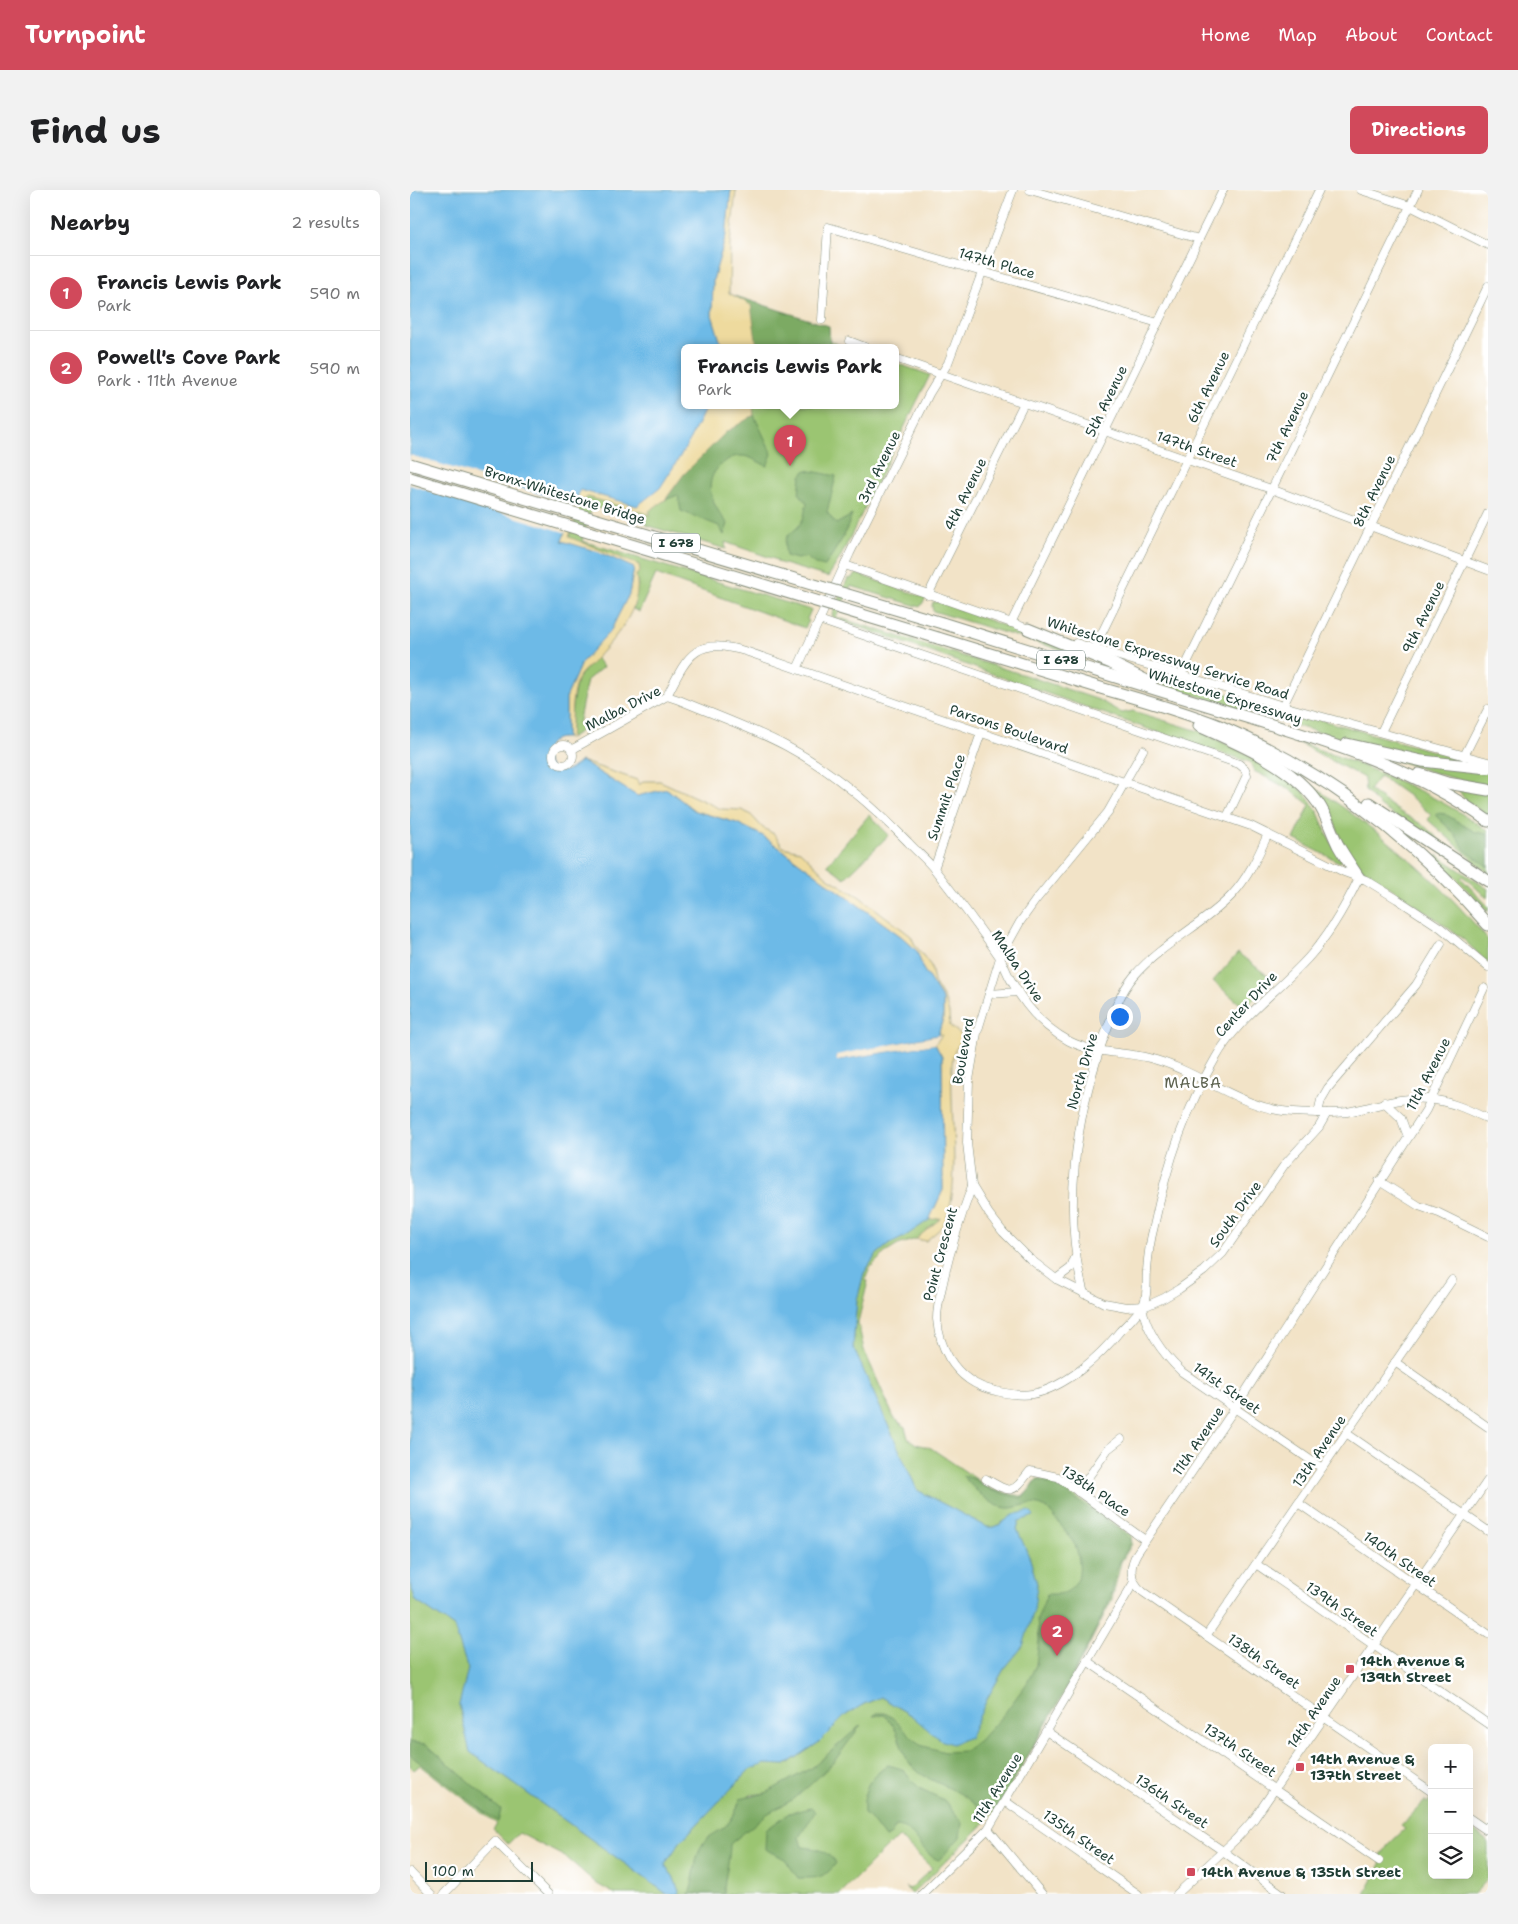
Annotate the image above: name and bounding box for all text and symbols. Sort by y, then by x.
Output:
text: Turnpoint [25,19,146,51]
text: Home [1201,23,1250,47]
text: Map [1278,23,1317,47]
text: About [1345,23,1398,47]
text: Contact [1426,23,1493,47]
button: Directions [1350,106,1488,154]
text: Find us [30,107,161,154]
text: Nearby [50,209,130,237]
text: 2 results [291,212,360,233]
street label: 147th Place [957,243,1037,283]
text: Francis Lewis Park [97,270,282,295]
text: 1 [62,283,70,304]
text: 590 m [310,283,360,304]
text: Park [97,295,131,316]
popup [681,344,899,409]
text: Powell's Cove Park [97,345,281,370]
street label: 6th Avenue [1183,348,1233,426]
text: Francis Lewis Park [698,354,882,379]
text: 2 [60,358,72,379]
text: 590 m [310,358,360,379]
street label: 5th Avenue [1081,362,1131,440]
text: Park · 11th Avenue [97,370,238,391]
text: Park [698,379,732,400]
street label: 7th Avenue [1262,388,1312,466]
pin: 1 [774,425,806,466]
street label: 147th Street [1154,427,1240,471]
street label: 3rd Avenue [854,428,904,506]
street label: 8th Avenue [1349,452,1399,530]
street label: 4th Avenue [940,455,990,533]
street label: Bronx-Whitestone Bridge [482,462,648,528]
road number: I 678 [652,533,700,552]
street label: 9th Avenue [1398,578,1448,656]
street label: Whitestone Expressway Service Road [1045,613,1291,703]
road number: I 678 [1037,650,1085,670]
street label: Whitestone Expressway [1146,665,1304,727]
street label: Malba Drive [582,681,664,735]
street label: Parsons Boulevard [947,700,1071,758]
street label: Summit Place [923,751,969,842]
street label: Malba Drive [988,927,1048,1005]
street label: Center Drive [1211,967,1281,1041]
your location [1107,1004,1133,1030]
street label: Boulevard [948,1016,978,1086]
street label: North Drive [1062,1031,1102,1111]
street label: 11th Avenue [1402,1034,1454,1114]
district label: MALBA [1164,1073,1222,1093]
street label: South Drive [1205,1177,1265,1251]
street label: Point Crescent [919,1205,961,1303]
street label: 141st Street [1190,1358,1264,1418]
street label: 11th Avenue [1168,1403,1228,1479]
street label: 13th Avenue [1288,1411,1350,1491]
street label: 138th Place [1058,1461,1134,1521]
street label: 140th Street [1360,1527,1440,1591]
street label: 139th Street [1302,1577,1382,1641]
pin: 2 [1041,1615,1073,1656]
street label: 138th Street [1224,1629,1304,1693]
place label: 14th Avenue & 139th Street [1360,1652,1465,1686]
marker: 14th Avenue & 139th Street [1344,1663,1356,1675]
street label: 14th Avenue [1283,1672,1345,1752]
street label: 137th Street [1200,1719,1280,1781]
map controls [1428,1744,1473,1879]
button: + [1428,1744,1473,1789]
street label: 11th Avenue [968,1749,1026,1827]
place label: 14th Avenue & 137th Street [1310,1750,1415,1784]
marker: 14th Avenue & 137th Street [1294,1761,1306,1773]
street label: 136th Street [1132,1770,1212,1832]
button: − [1428,1789,1473,1834]
street label: 135th Street [1040,1806,1118,1868]
button: layers [1428,1834,1473,1879]
scale bar [425,1859,532,1882]
text: 100 m [432,1862,474,1880]
place label: 14th Avenue & 135th Street [1201,1863,1401,1881]
marker: 14th Avenue & 135th Street [1185,1866,1197,1878]

